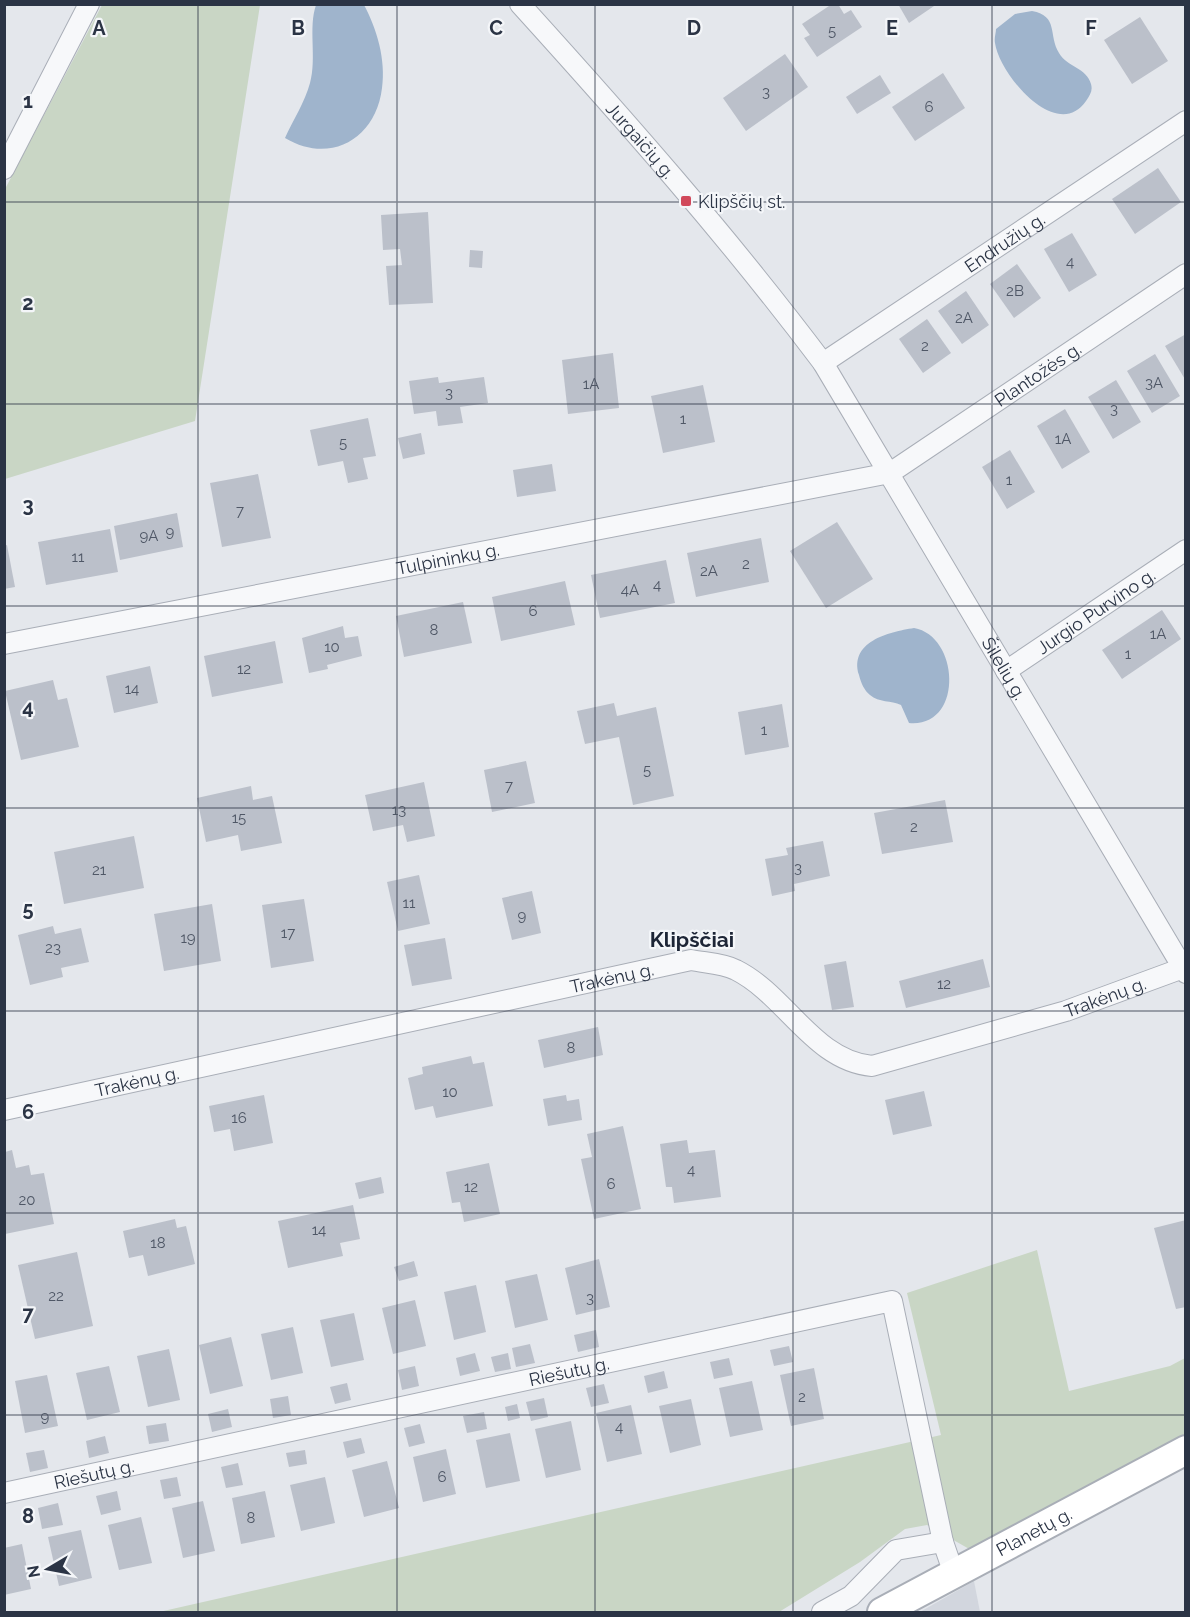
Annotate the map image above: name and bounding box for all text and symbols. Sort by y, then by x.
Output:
text: A [92,16,106,40]
text: B [291,16,305,40]
text: C [489,16,503,40]
text: D [687,16,701,40]
text: E [886,16,898,40]
text: F [1085,16,1097,40]
house number: 5 [828,22,836,40]
house number: 3 [762,83,770,101]
text: 1 [23,89,33,113]
street label: Jurgaičių g. [602,98,680,182]
house number: 6 [924,98,934,116]
place label: Klipščių st. [698,191,785,212]
marker: Klipščių st. [679,194,693,208]
street label: Endružių g. [960,208,1049,276]
house number: 4 [1066,253,1074,271]
house number: 2B [1006,282,1024,300]
text: 2 [22,291,34,315]
house number: 2A [955,309,973,327]
house number: 2 [921,337,929,355]
street label: Plantožės g. [990,337,1085,410]
house number: 3A [1145,374,1163,392]
house number: 1A [583,375,599,393]
house number: 3 [445,384,453,402]
house number: 3 [1110,400,1118,418]
house number: 1 [680,410,687,428]
house number: 1A [1055,430,1071,448]
house number: 5 [339,434,347,452]
house number: 1 [1006,471,1013,489]
text: 3 [22,493,34,517]
house number: 7 [236,502,244,520]
house number: 9 [166,523,175,541]
house number: 9A [140,527,158,545]
street label: Tulpininkų g. [395,538,501,579]
house number: 11 [72,548,85,566]
house number: 2 [742,555,750,573]
house number: 2A [700,562,718,580]
street label: Jurgio Purvino g. [1033,564,1159,658]
house number: 4 [653,576,661,594]
house number: 4A [621,581,639,599]
house number: 6 [528,602,538,620]
house number: 8 [430,621,439,639]
house number: 1A [1150,625,1166,643]
street label: Šilelių g. [978,633,1031,703]
house number: 10 [324,638,340,656]
house number: 1 [1125,645,1132,663]
house number: 12 [237,660,251,678]
house number: 14 [125,680,139,698]
text: 4 [22,695,34,719]
house number: 1 [761,721,768,739]
house number: 5 [643,761,651,779]
house number: 7 [505,777,513,795]
house number: 13 [392,801,406,819]
house number: 15 [232,809,246,827]
house number: 2 [910,818,918,836]
house number: 3 [794,859,802,877]
house number: 21 [92,861,107,879]
house number: 11 [403,894,416,912]
text: 5 [22,897,34,921]
house number: 9 [518,907,527,925]
house number: 17 [281,924,295,942]
district label: Klipščiai [650,927,734,952]
house number: 19 [180,929,196,947]
house number: 23 [45,939,61,957]
street label: Trakėnų g. [568,958,656,997]
street label: Trakėnų g. [1061,972,1149,1021]
house number: 12 [937,975,951,993]
house number: 8 [567,1039,576,1057]
street label: Trakėnų g. [93,1062,181,1100]
house number: 10 [442,1083,458,1101]
text: 6 [22,1100,34,1124]
house number: 16 [231,1109,247,1127]
house number: 4 [687,1161,695,1179]
house number: 6 [606,1175,616,1193]
house number: 12 [464,1178,478,1196]
house number: 20 [19,1191,36,1209]
house number: 14 [312,1221,326,1239]
house number: 18 [150,1234,166,1252]
house number: 22 [48,1287,64,1305]
house number: 3 [586,1289,594,1307]
text: 7 [22,1302,34,1326]
street label: Riešutų g. [527,1352,611,1390]
house number: 2 [798,1388,806,1406]
house number: 9 [41,1408,50,1426]
house number: 4 [615,1418,623,1436]
street label: Riešutų g. [52,1455,136,1492]
house number: 6 [437,1468,447,1486]
street label: Planetų g. [992,1502,1075,1560]
text: 8 [22,1504,34,1528]
house number: 8 [247,1509,256,1527]
north arrow [18,1539,78,1599]
text: N [23,1564,44,1579]

